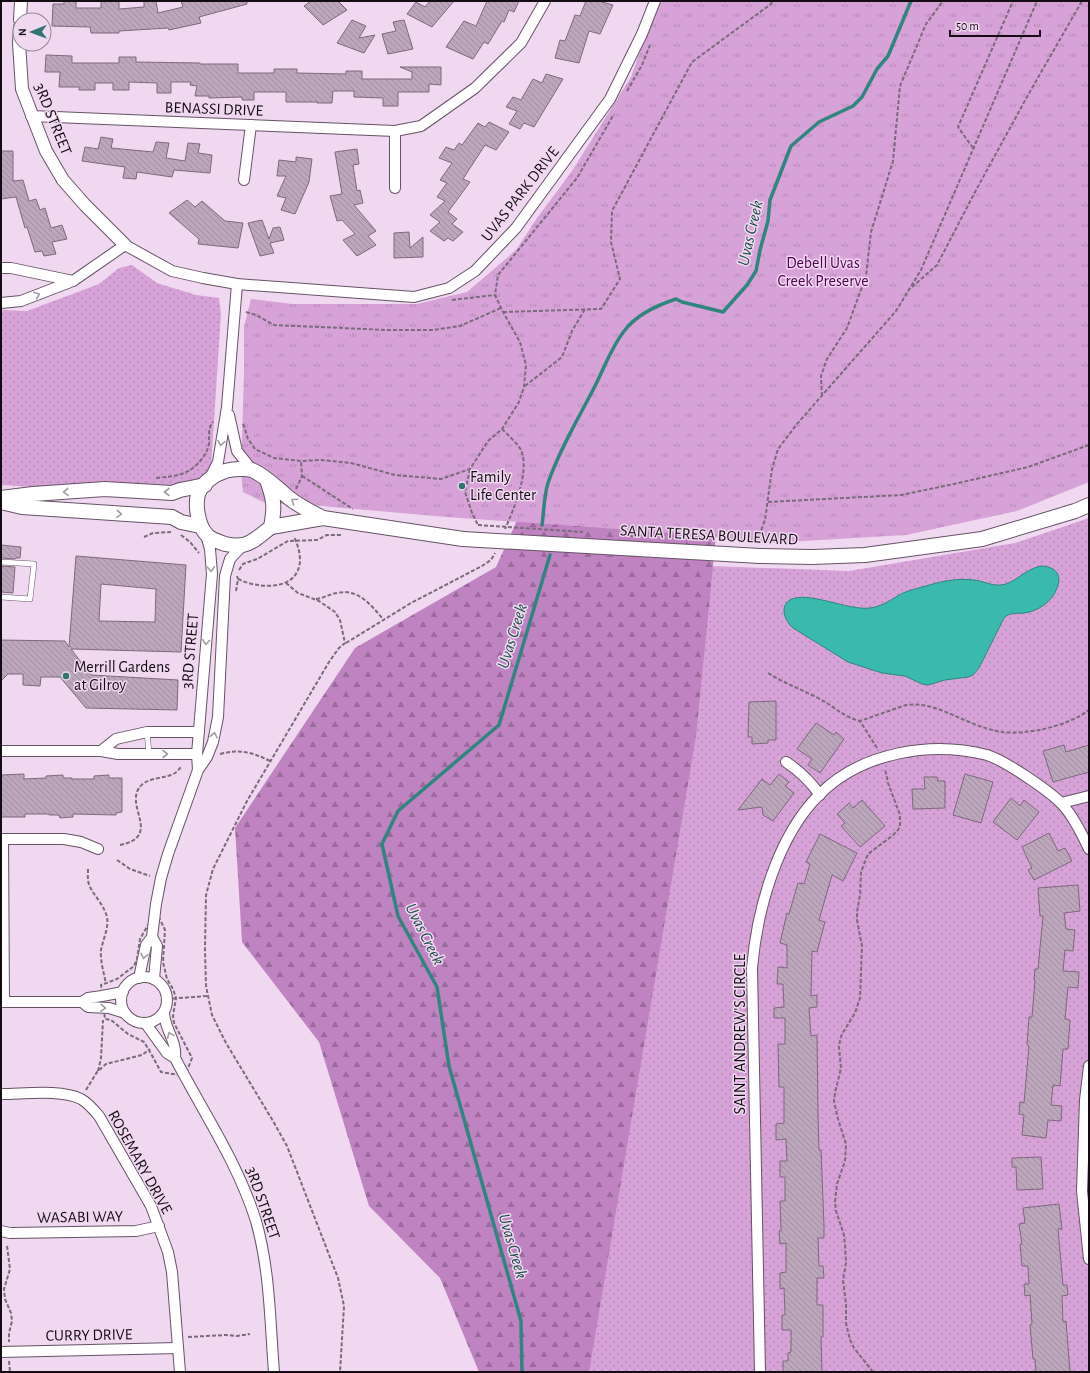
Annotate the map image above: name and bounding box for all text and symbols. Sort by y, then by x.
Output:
north arrow [12,12,52,52]
scale bar [950,12,1040,38]
text: 50 m [956,20,979,32]
text: N [17,28,28,36]
street label: 3RD STREET [31,81,75,157]
street label: BENASSI DRIVE [165,99,264,119]
street label: UVAS PARK DRIVE [478,143,562,244]
water label: Uvas Creek [734,199,766,267]
park label: Debell Uvas Creek Preserve [777,255,869,289]
one-way arrow [34,291,41,299]
one-way arrow [217,440,226,446]
place label: Family Life Center [470,469,537,503]
marker: Family Life Center [457,481,467,491]
one-way arrow [63,487,69,496]
one-way arrow [163,488,169,496]
one-way arrow [291,499,298,506]
one-way arrow [116,509,122,518]
street label: SANTA TERESA BOULEVARD [620,522,798,548]
one-way arrow [207,566,216,572]
water label: Uvas Creek [494,602,530,670]
street label: 3RD STREET [179,612,201,689]
one-way arrow [202,639,211,645]
place label: Merrill Gardens at Gilroy [74,659,170,694]
marker: Merrill Gardens at Gilroy [61,671,71,681]
one-way arrow [209,732,218,738]
one-way arrow [162,750,168,758]
water label: Uvas Creek [402,900,448,968]
one-way arrow [141,953,149,960]
street label: SAINT ANDREW'S CIRCLE [732,953,748,1114]
one-way arrow [100,1003,106,1012]
one-way arrow [167,1032,175,1040]
street label: ROSEMARY DRIVE [105,1108,175,1217]
street label: 3RD STREET [243,1165,283,1242]
street label: WASABI WAY [37,1208,124,1226]
water label: Uvas Creek [496,1212,530,1280]
street label: CURRY DRIVE [46,1326,133,1344]

